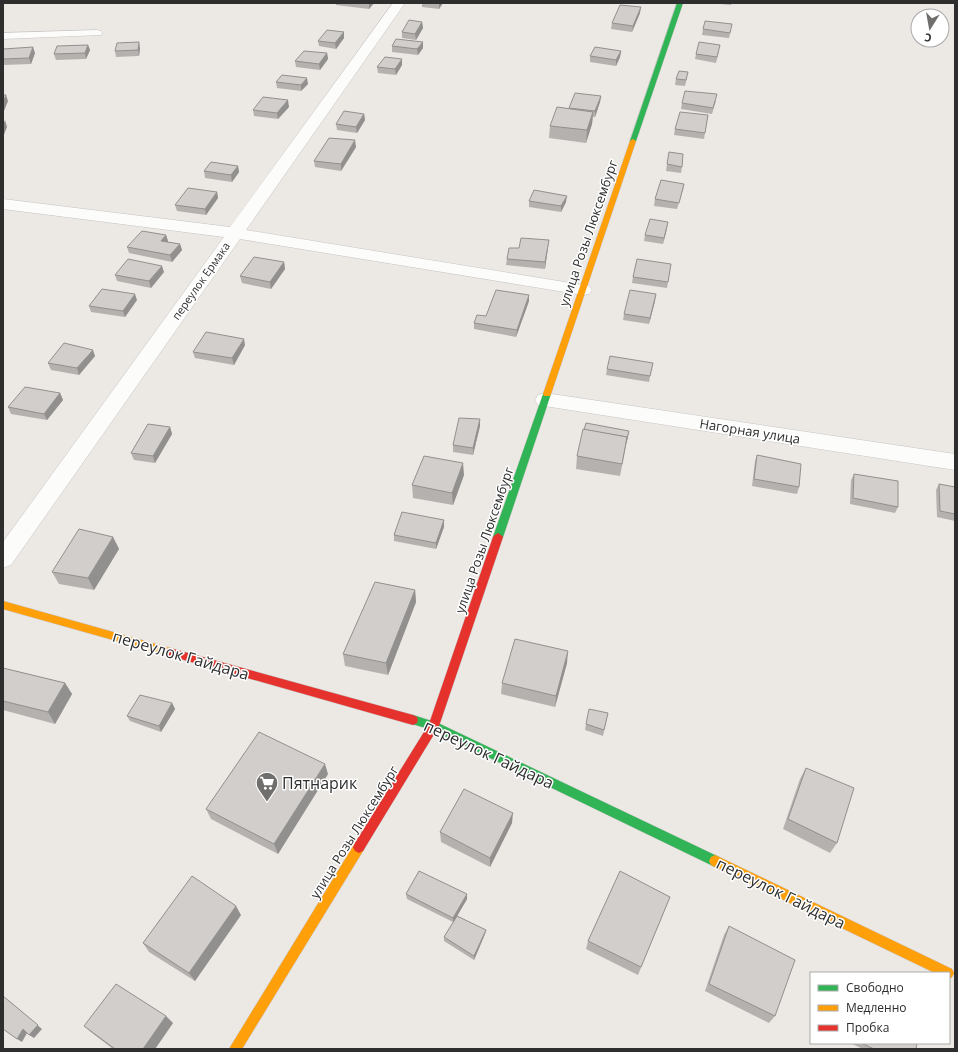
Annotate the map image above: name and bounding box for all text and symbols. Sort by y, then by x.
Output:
north arrow [910,8,950,48]
text: С [923,30,933,46]
street label: улица Розы Люксембург [554,157,622,309]
street label: переулок Ермака [168,239,233,323]
street label: Нагорная улица [698,414,802,448]
street label: улица Розы Люксембург [450,464,518,616]
street label: переулок Гайдара [110,625,252,685]
street label: переулок Гайдара [420,714,558,794]
street label: улица Розы Люксембург [306,762,403,902]
supermarket icon: Пятнарик [254,770,280,803]
place label: Пятнарик [282,772,358,794]
street label: переулок Гайдара [713,852,849,934]
legend [810,972,950,1044]
text: Свободно [846,979,904,996]
text: Медленно [846,999,906,1016]
text: Пробка [846,1019,889,1036]

